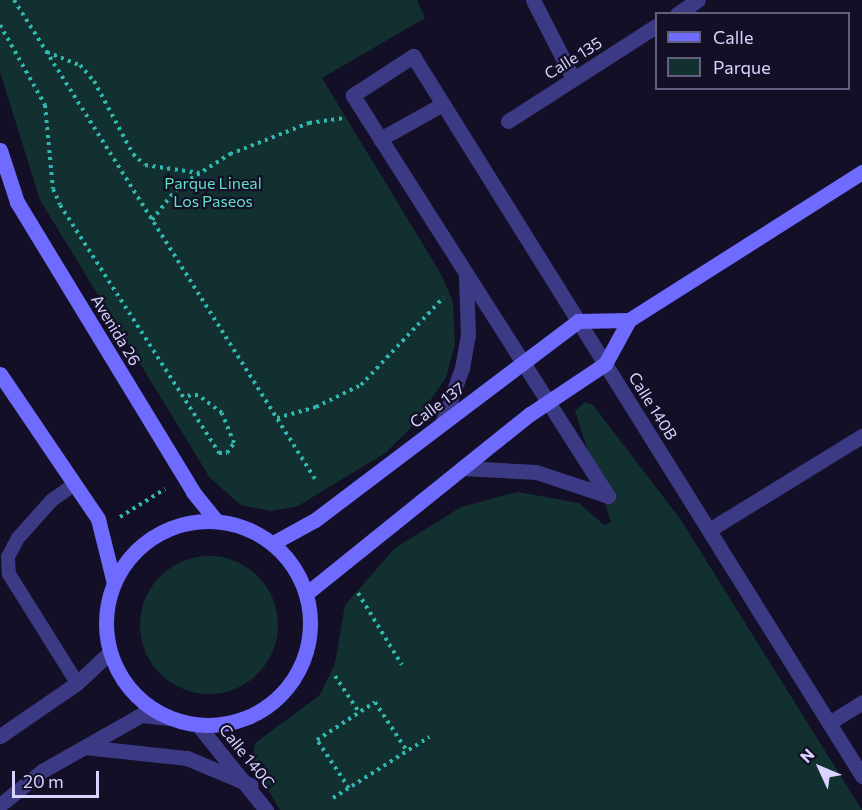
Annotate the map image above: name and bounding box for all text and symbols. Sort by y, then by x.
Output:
legend [655,12,850,90]
text: Calle [713,26,753,48]
street label: Calle 135 [541,33,605,83]
text: Parque [713,56,771,78]
park label: Parque Lineal Los Paseos [164,173,262,211]
street label: Avenida 26 [87,291,145,369]
street label: Calle 140B [625,369,681,443]
street label: Calle 137 [406,378,468,432]
street label: Calle 140C [215,720,279,792]
north arrow [790,738,850,798]
text: N [796,744,818,766]
scale bar [15,759,102,797]
text: 20 m [23,770,64,792]

